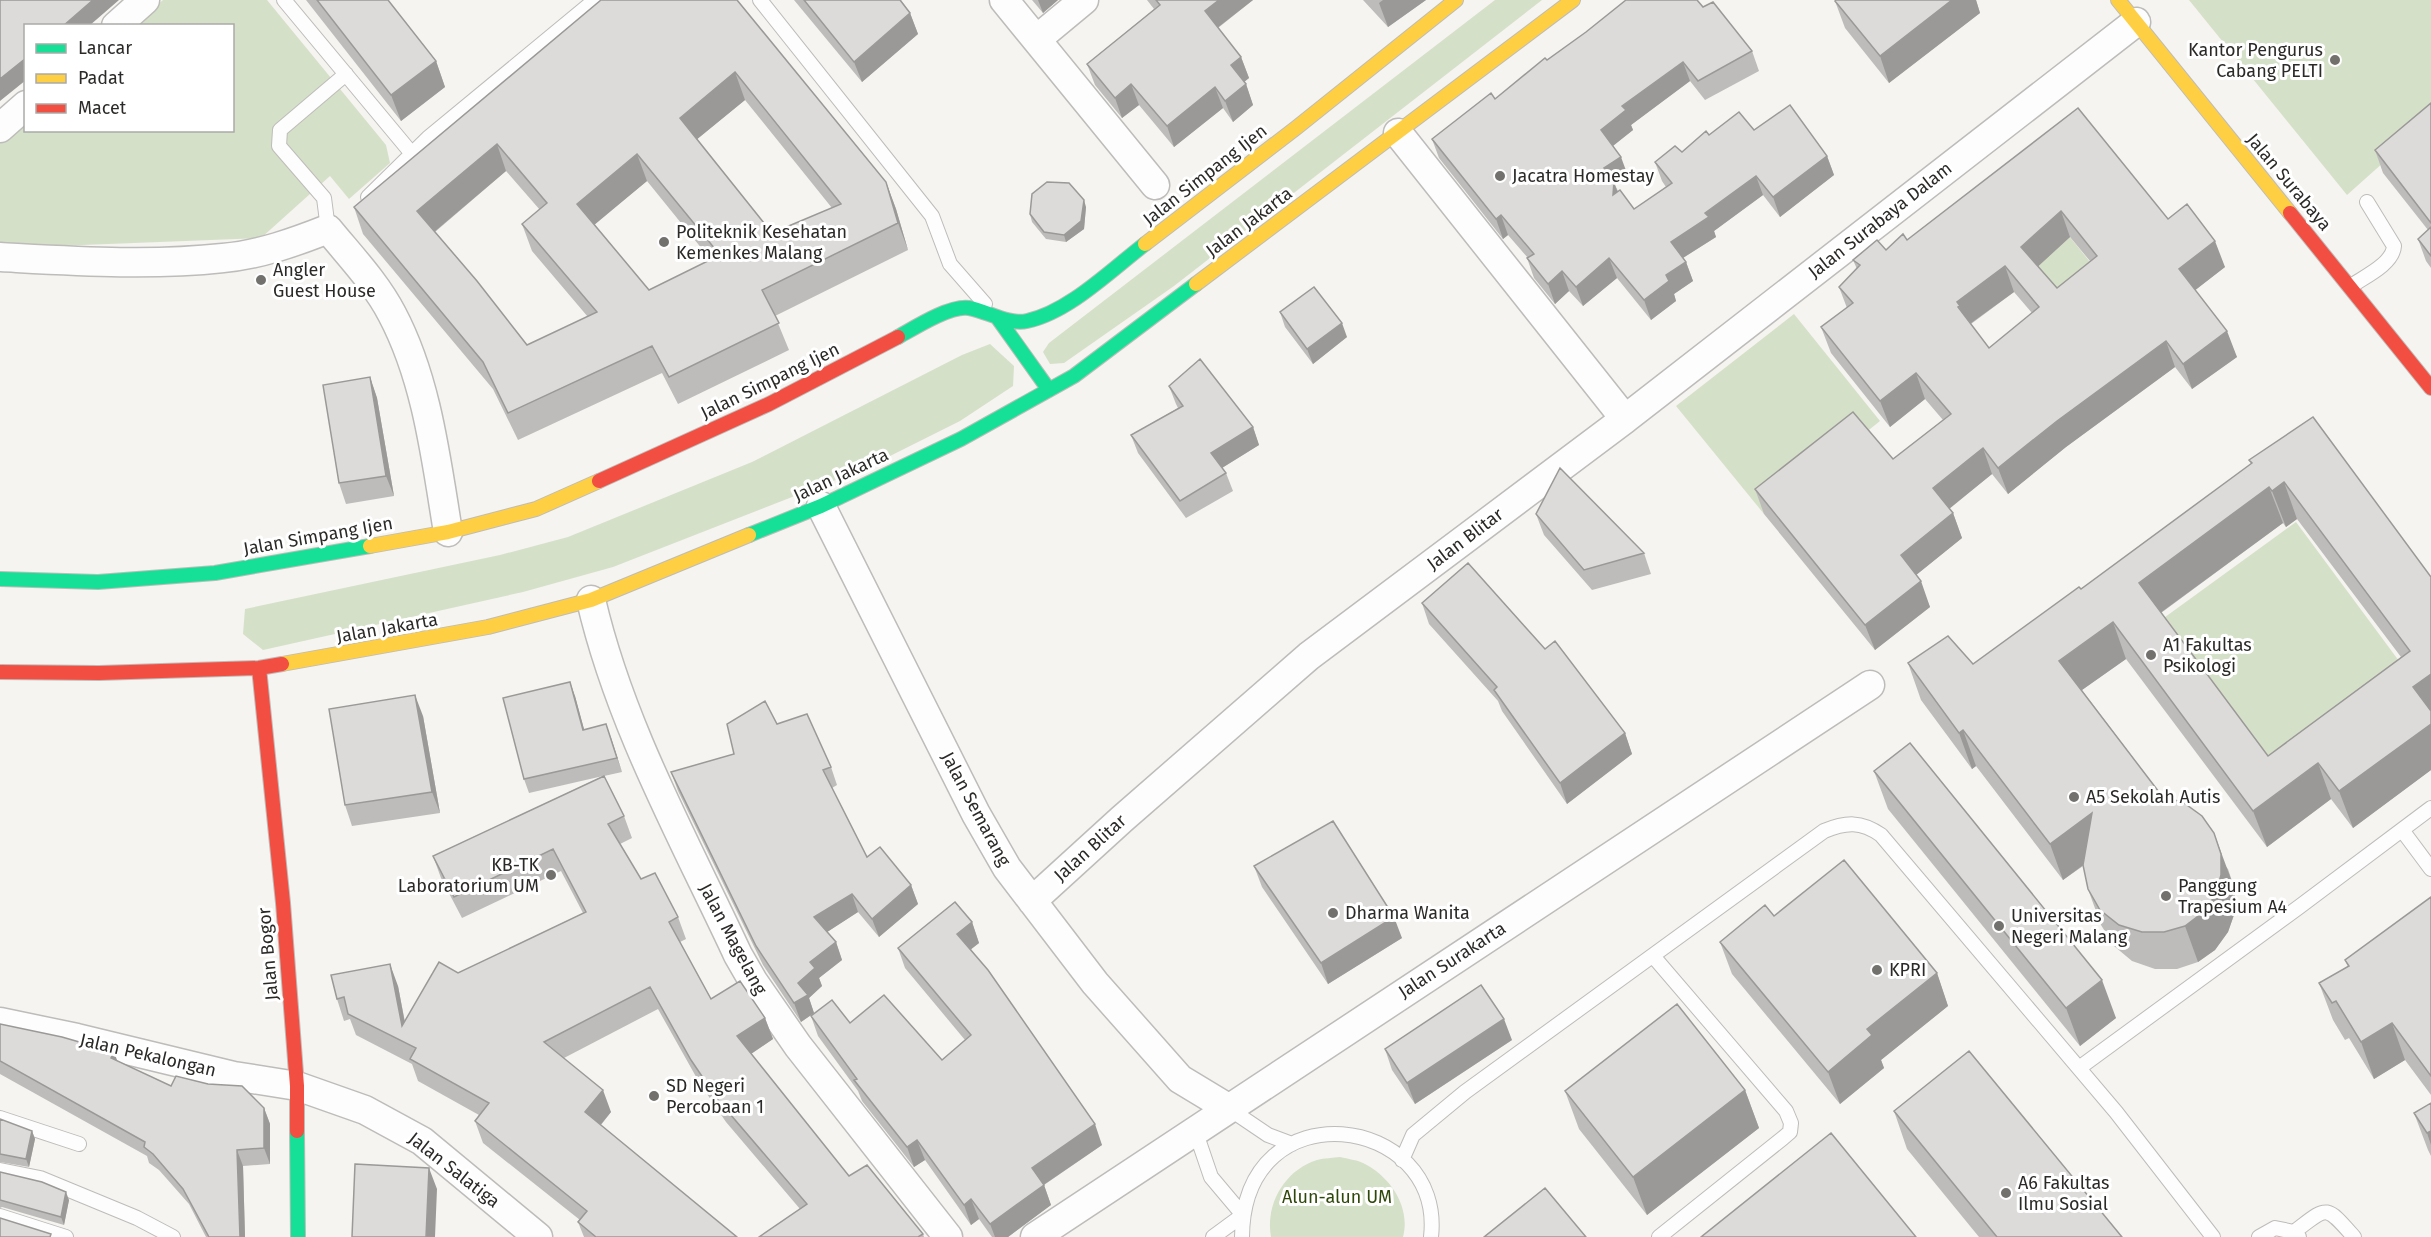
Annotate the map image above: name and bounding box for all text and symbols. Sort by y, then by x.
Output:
legend [24,24,234,132]
text: Lancar [78,37,132,59]
place label: Kantor Pengurus Cabang PELTI [2188,39,2323,82]
marker: Kantor Pengurus Cabang PELTI [2328,53,2342,67]
text: Padat [78,67,125,89]
text: Macet [78,97,127,119]
street label: Jalan Simpang Ijen [1139,120,1271,230]
street label: Jalan Surabaya [2242,129,2336,235]
street label: Jalan Surabaya Dalam [1804,157,1956,283]
place label: Jacatra Homestay [1512,165,1654,187]
marker: Jacatra Homestay [1493,169,1507,183]
street label: Jalan Jakarta [1201,182,1297,262]
place label: Politeknik Kesehatan Kemenkes Malang [676,221,847,264]
marker: Politeknik Kesehatan Kemenkes Malang [657,235,671,249]
place label: Angler Guest House [273,259,376,302]
marker: Angler Guest House [254,273,268,287]
street label: Jalan Simpang Ijen [697,338,843,424]
street label: Jalan Jakarta [790,443,892,507]
street label: Jalan Blitar [1423,503,1508,575]
street label: Jalan Simpang Ijen [242,512,394,560]
street label: Jalan Jakarta [335,608,439,648]
place label: A1 Fakultas Psikologi [2163,634,2252,677]
marker: A1 Fakultas Psikologi [2144,648,2158,662]
street label: Jalan Semarang [937,748,1016,870]
place label: A5 Sekolah Autis [2086,786,2220,808]
marker: A5 Sekolah Autis [2067,790,2081,804]
street label: Jalan Blitar [1049,810,1131,886]
place label: KB-TK Laboratorium UM [398,854,539,897]
marker: KB-TK Laboratorium UM [544,868,558,882]
place label: Panggung Trapesium A4 [2178,875,2287,918]
street label: Jalan Magelang [694,880,772,999]
marker: Panggung Trapesium A4 [2159,889,2173,903]
place label: Dharma Wanita [1345,902,1470,924]
place label: Universitas Negeri Malang [2011,905,2128,948]
street label: Jalan Bogor [253,906,283,1001]
marker: Dharma Wanita [1326,906,1340,920]
street label: Jalan Surakarta [1394,917,1510,1003]
marker: Universitas Negeri Malang [1992,919,2006,933]
place label: KPRI [1889,959,1926,981]
marker: KPRI [1870,963,1884,977]
street label: Jalan Pekalongan [78,1029,218,1081]
place label: SD Negeri Percobaan 1 [666,1075,764,1118]
marker: SD Negeri Percobaan 1 [647,1089,661,1103]
street label: Jalan Salatiga [404,1127,504,1213]
place label: A6 Fakultas Ilmu Sosial [2018,1172,2109,1215]
park label: Alun-alun UM [1282,1186,1392,1208]
marker: A6 Fakultas Ilmu Sosial [1999,1186,2013,1200]

